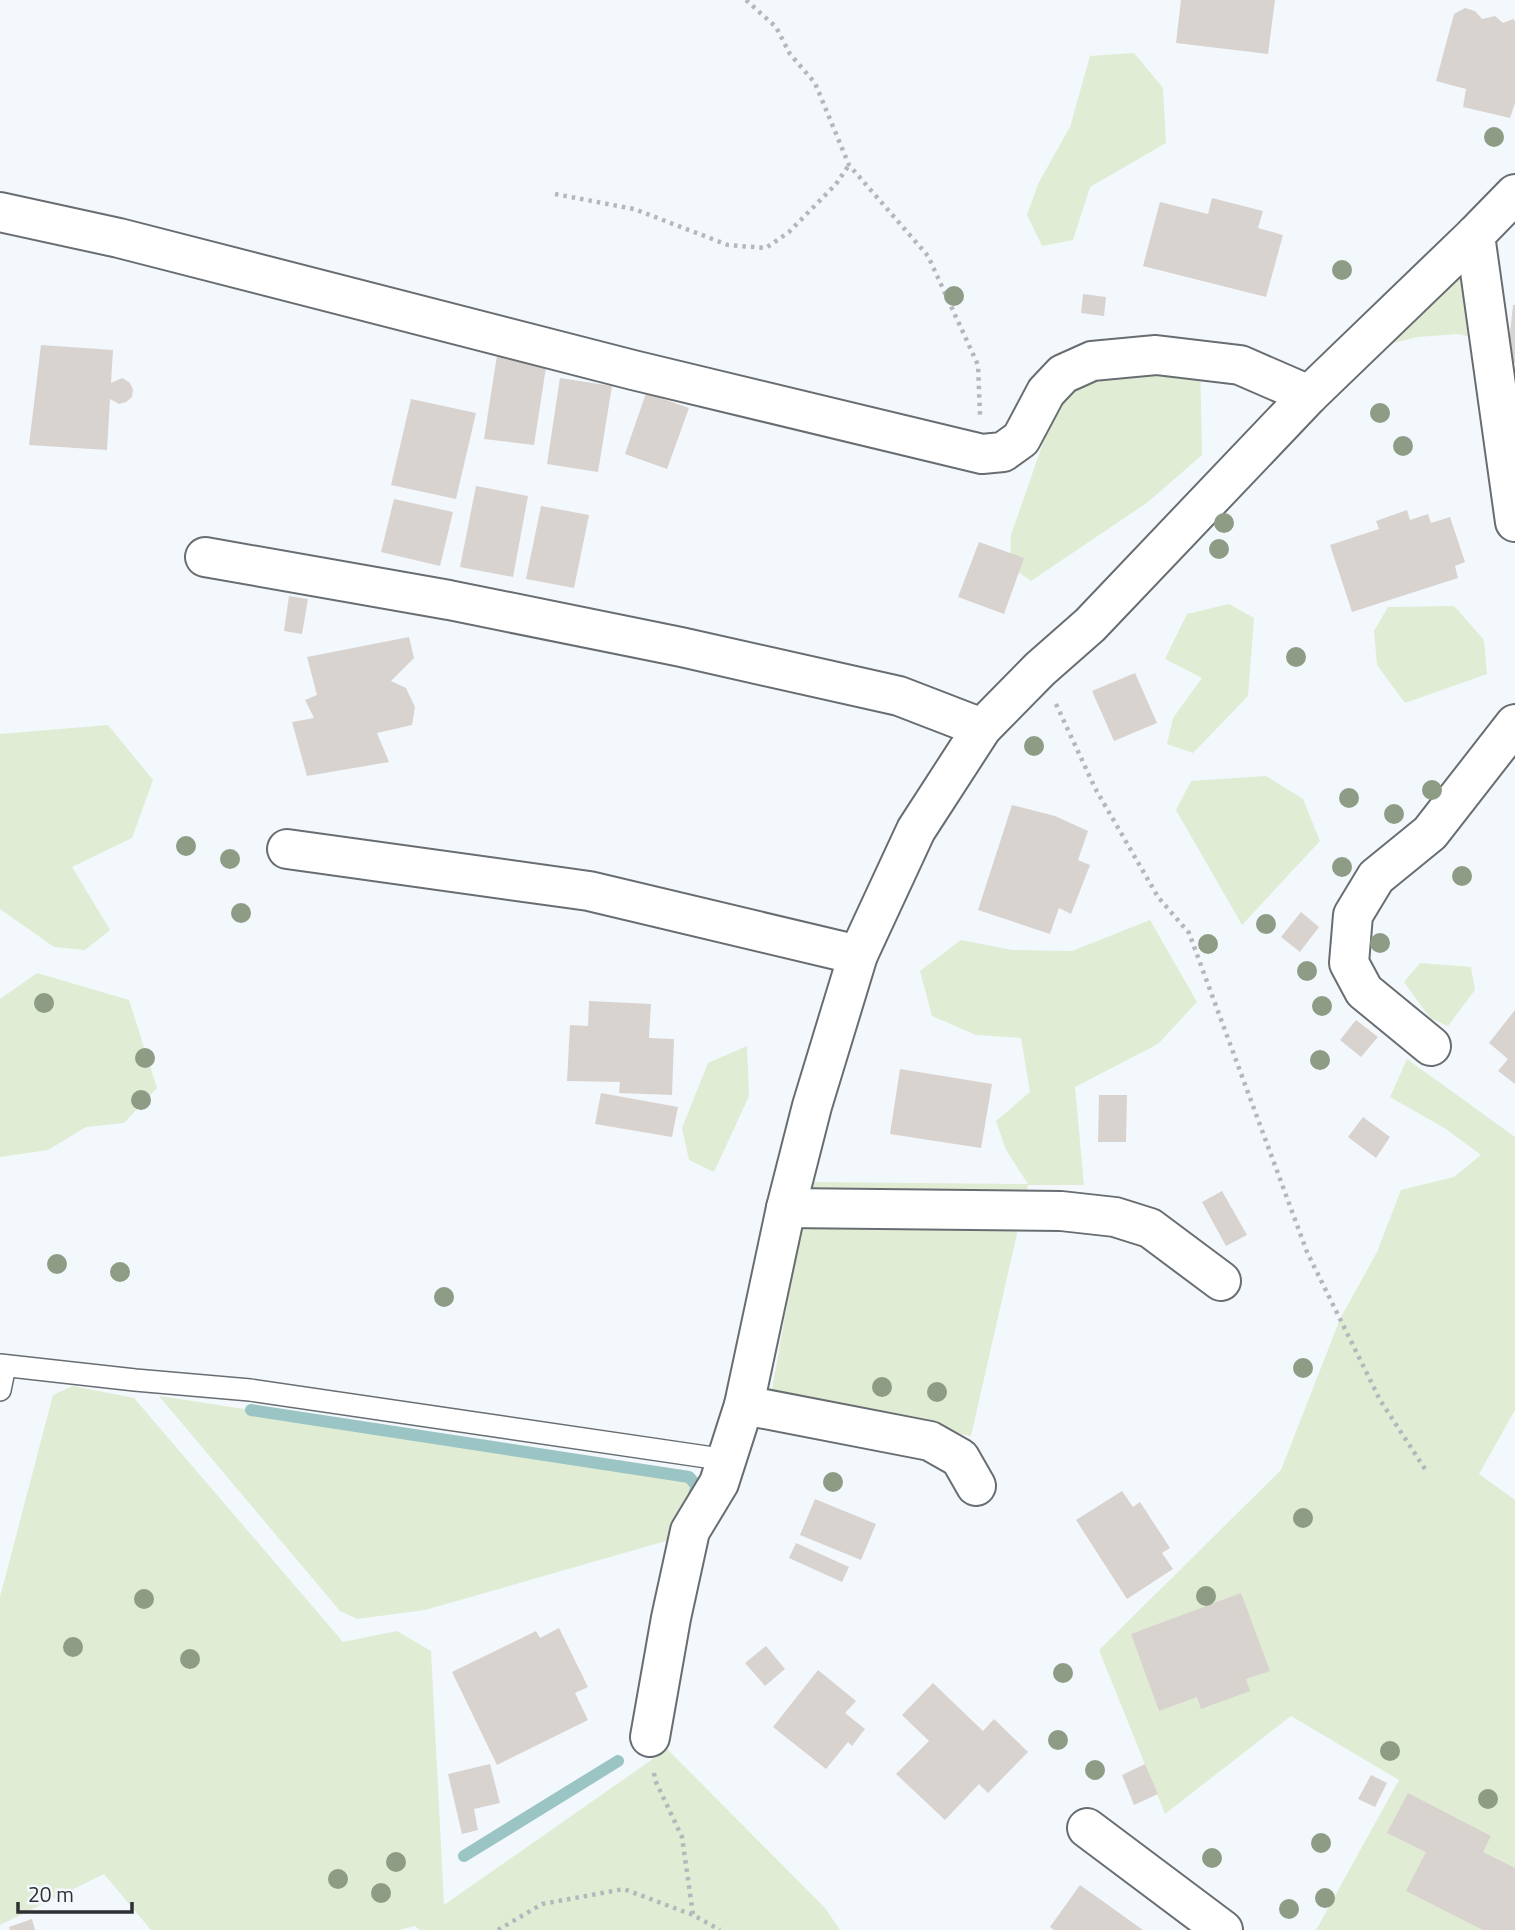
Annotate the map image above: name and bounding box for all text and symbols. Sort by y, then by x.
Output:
scale bar [18,1870,131,1914]
text: 20 m [28,1878,74,1910]

